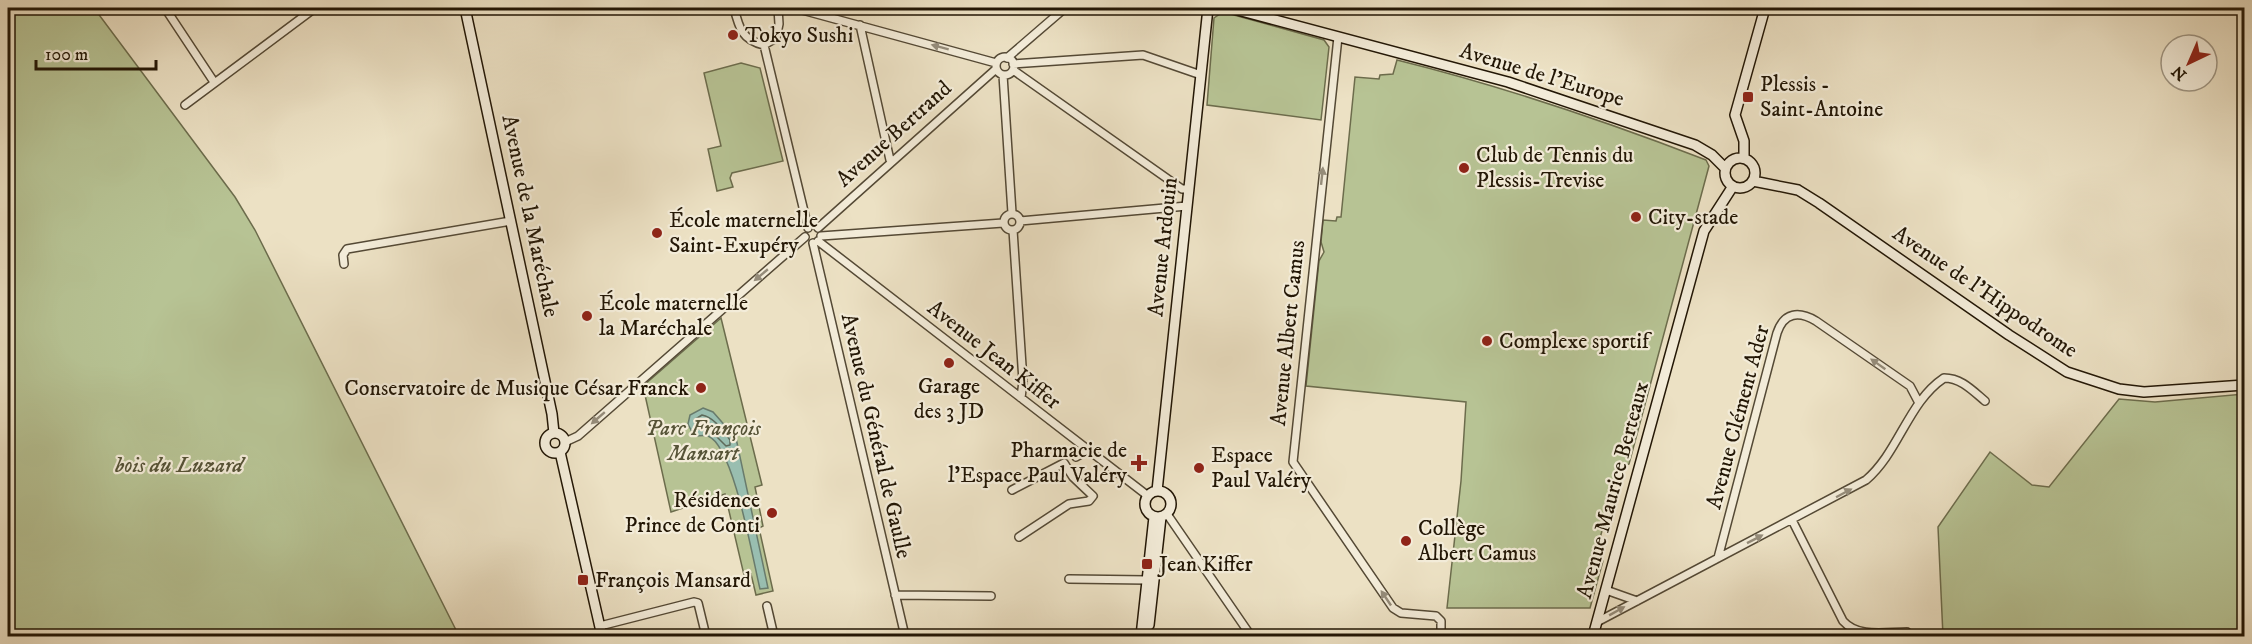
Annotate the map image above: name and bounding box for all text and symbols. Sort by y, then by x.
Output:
place label: Tokyo Sushi [745,22,853,49]
marker: Tokyo Sushi [726,28,740,42]
scale bar [36,33,156,71]
north arrow [2159,33,2219,93]
street label: Avenue de l'Europe [1457,37,1627,113]
one-way arrow [931,42,949,51]
text: 100 m [45,44,88,66]
text: N [2168,61,2191,85]
place label: Plessis - Saint-Antoine [1760,71,1883,123]
street label: Avenue Bertrand [831,75,957,193]
marker: Plessis - Saint-Antoine [1741,90,1755,104]
street label: Avenue de la Maréchale [495,112,565,320]
place label: Club de Tennis du Plessis-Trevise [1476,142,1633,194]
marker: Club de Tennis du Plessis-Trevise [1457,161,1471,175]
one-way arrow [1317,166,1327,185]
street label: Avenue Ardouin [1142,176,1184,318]
place label: City-stade [1648,204,1738,231]
place label: École maternelle Saint-Exupéry [669,207,818,259]
marker: City-stade [1629,210,1643,224]
street label: Avenue de l'Hippodrome [1887,220,2083,364]
marker: École maternelle Saint-Exupéry [650,226,664,240]
street label: Avenue Albert Camus [1265,239,1311,427]
one-way arrow [754,268,769,281]
place label: École maternelle la Maréchale [599,290,748,342]
street label: Avenue Jean Kiffer [922,295,1067,416]
marker: École maternelle la Maréchale [580,309,594,323]
street label: Avenue du Général de Gaulle [835,311,917,561]
street label: Avenue Clément Ader [1700,321,1776,512]
place label: Complexe sportif [1499,328,1653,355]
marker: Complexe sportif [1480,334,1494,348]
marker: Garage des 3 JD [942,356,956,370]
one-way arrow [1870,358,1886,370]
place label: Garage des 3 JD [914,373,984,425]
place label: Conservatoire de Musique César Franck [344,375,689,402]
street label: Avenue Maurice Berteaux [1571,378,1655,601]
marker: Conservatoire de Musique César Franck [694,381,708,395]
one-way arrow [590,411,606,424]
park label: Parc François Mansart [645,415,762,467]
place label: Pharmacie de l'Espace Paul Valéry [948,437,1128,489]
place label: Espace Paul Valéry [1211,442,1312,494]
park label: bois du Luzard [115,452,246,479]
marker: Pharmacie de l'Espace Paul Valéry [1132,456,1146,470]
marker: Espace Paul Valéry [1192,461,1206,475]
place label: Résidence Prince de Conti [624,487,760,539]
one-way arrow [1835,488,1852,498]
marker: Résidence Prince de Conti [765,506,779,520]
place label: Collège Albert Camus [1418,515,1536,567]
marker: Collège Albert Camus [1399,534,1413,548]
one-way arrow [1747,534,1764,544]
place label: Jean Kiffer [1157,551,1254,578]
marker: Jean Kiffer [1140,557,1154,571]
place label: François Mansard [595,567,751,594]
marker: François Mansard [576,573,590,587]
one-way arrow [1381,590,1392,606]
one-way arrow [1609,606,1626,616]

